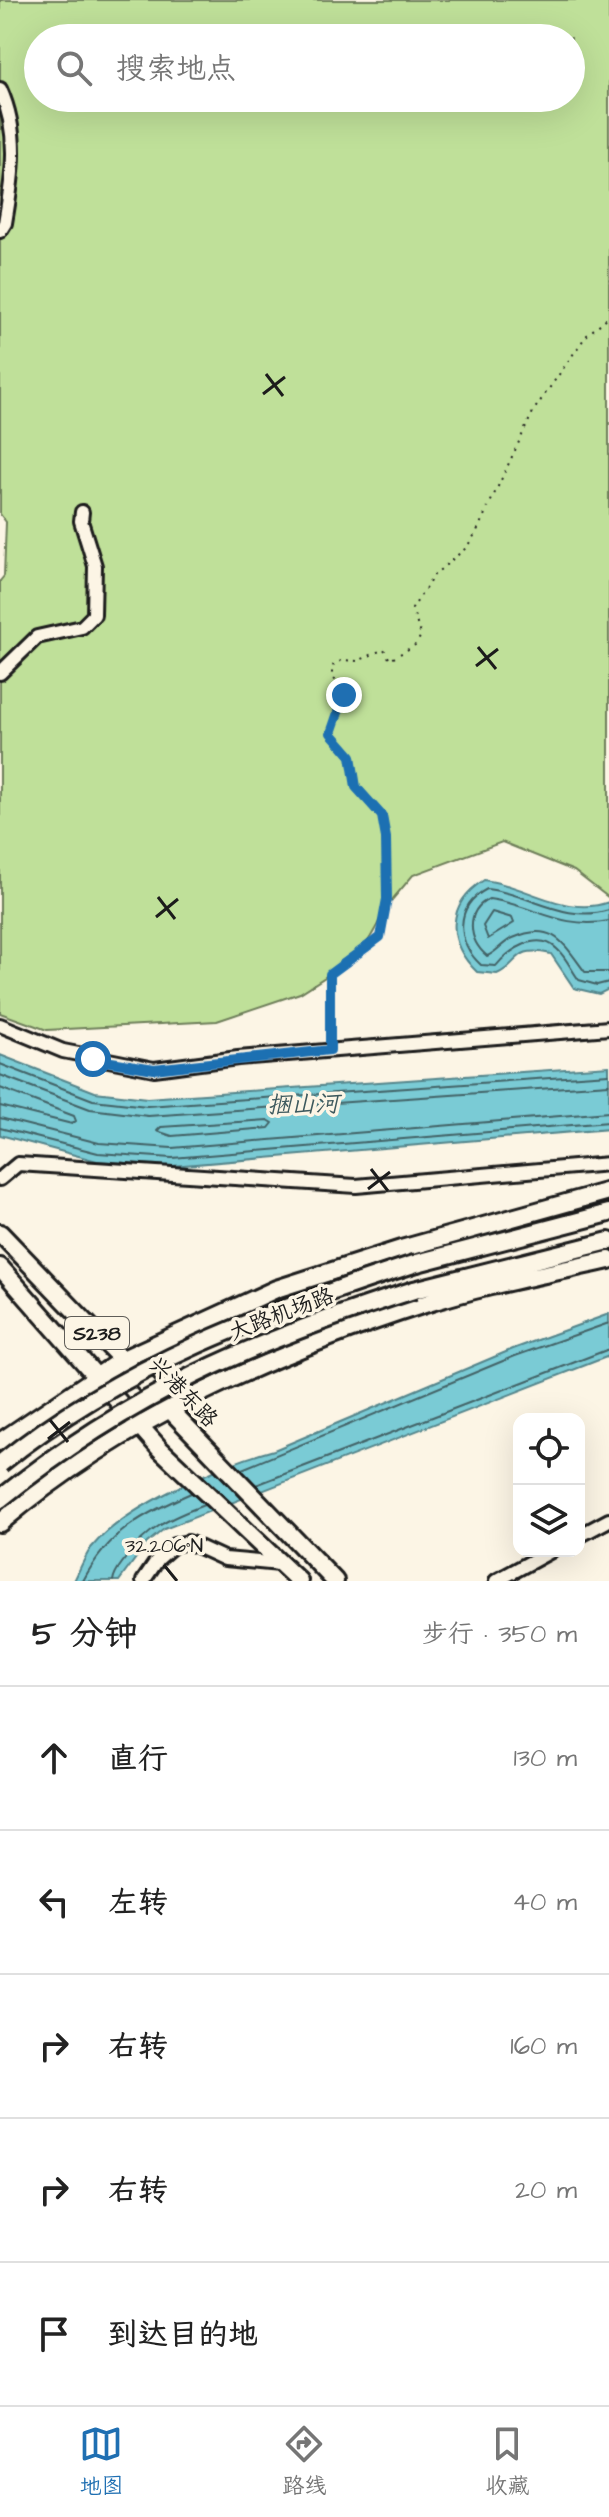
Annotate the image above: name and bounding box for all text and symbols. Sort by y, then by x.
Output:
search box [24,24,585,112]
icon: search [52,46,96,90]
text: 搜索地点 [116,48,236,90]
route end [326,677,362,713]
route start [75,1041,111,1077]
water label: 捆山河 [267,1087,343,1123]
street label: 大路机场路 [225,1280,338,1349]
road number: S238 [65,1317,129,1349]
street label: 兴港东路 [141,1350,225,1434]
map controls [513,1413,585,1557]
button: locate [513,1413,585,1485]
button: layers [513,1485,585,1557]
text: 32.206°N [125,1532,203,1560]
text: 5 分钟 [32,1610,138,1658]
text: 步行 · 350 m [422,1616,577,1652]
icon: ahead [32,1736,76,1780]
text: 直行 [108,1738,168,1780]
text: 130 m [513,1740,577,1776]
icon: left [32,1880,76,1924]
text: 左转 [108,1882,168,1924]
text: 40 m [512,1884,577,1920]
icon: right [32,2024,76,2068]
text: 右转 [108,2026,168,2068]
text: 160 m [510,2028,577,2064]
icon: right [32,2168,76,2212]
text: 右转 [108,2170,168,2212]
text: 20 m [515,2172,577,2208]
icon: arrive [32,2312,76,2356]
text: 到达目的地 [108,2314,258,2356]
tab: 地图 [79,2422,124,2502]
tab: 路线 [282,2422,327,2502]
tab: 收藏 [485,2422,530,2502]

